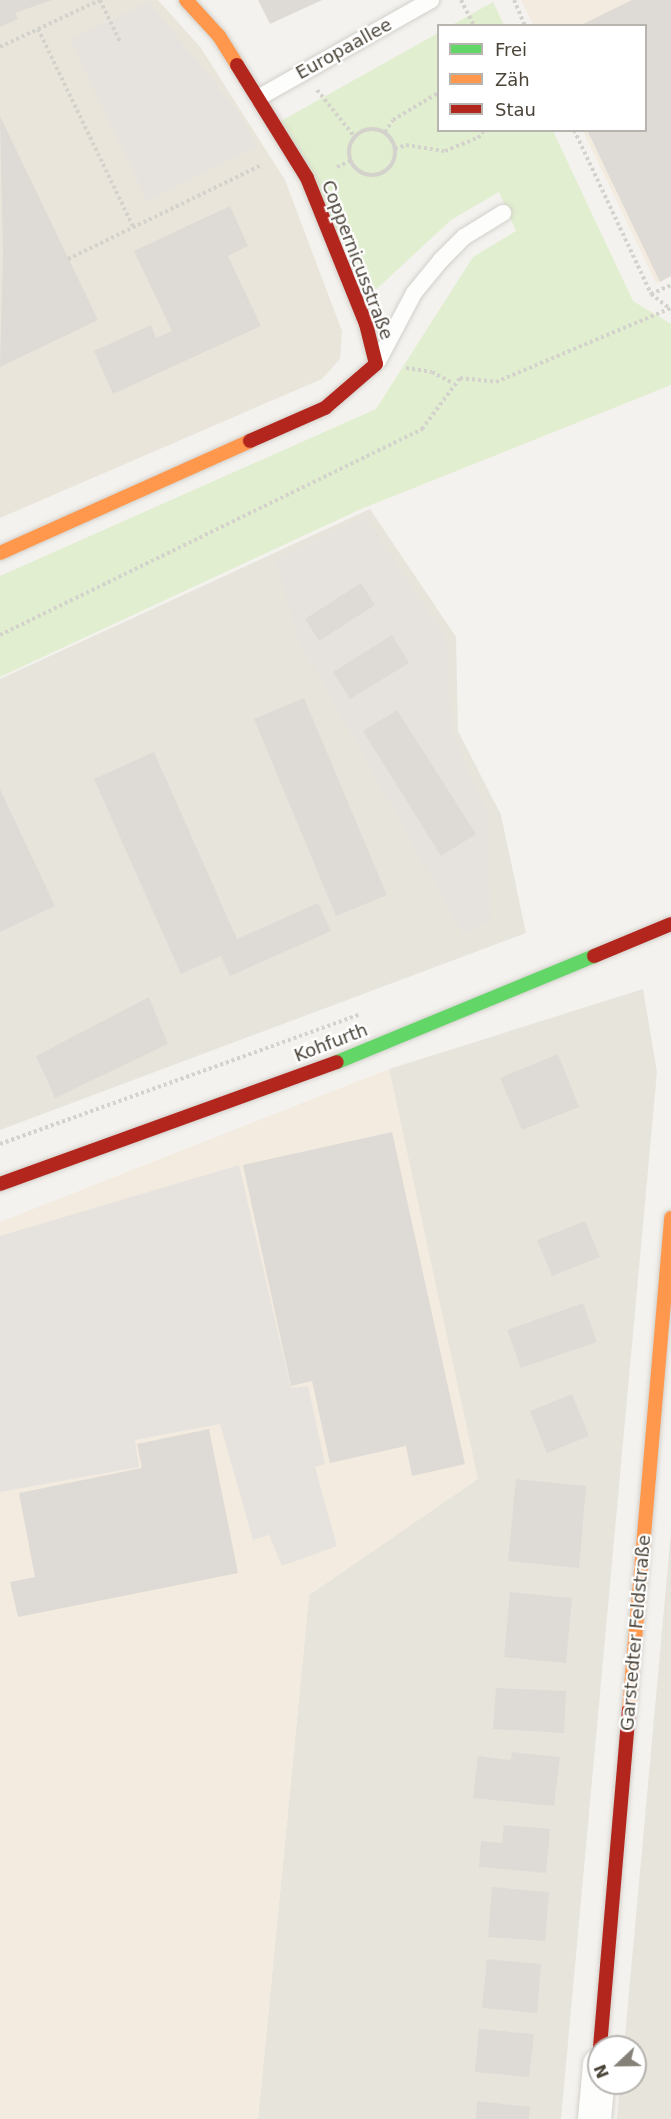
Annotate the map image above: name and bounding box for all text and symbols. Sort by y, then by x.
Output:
street label: Europaallee [292,14,396,84]
legend [437,24,647,132]
text: Frei [495,39,527,60]
text: Zäh [495,69,530,90]
text: Stau [495,99,536,120]
street label: Coppernicusstraße [317,177,397,343]
street label: Kohfurth [291,1019,371,1067]
street label: Garstedter Feldstraße [617,1534,655,1732]
north arrow [587,2035,647,2095]
text: N [590,2061,613,2081]

